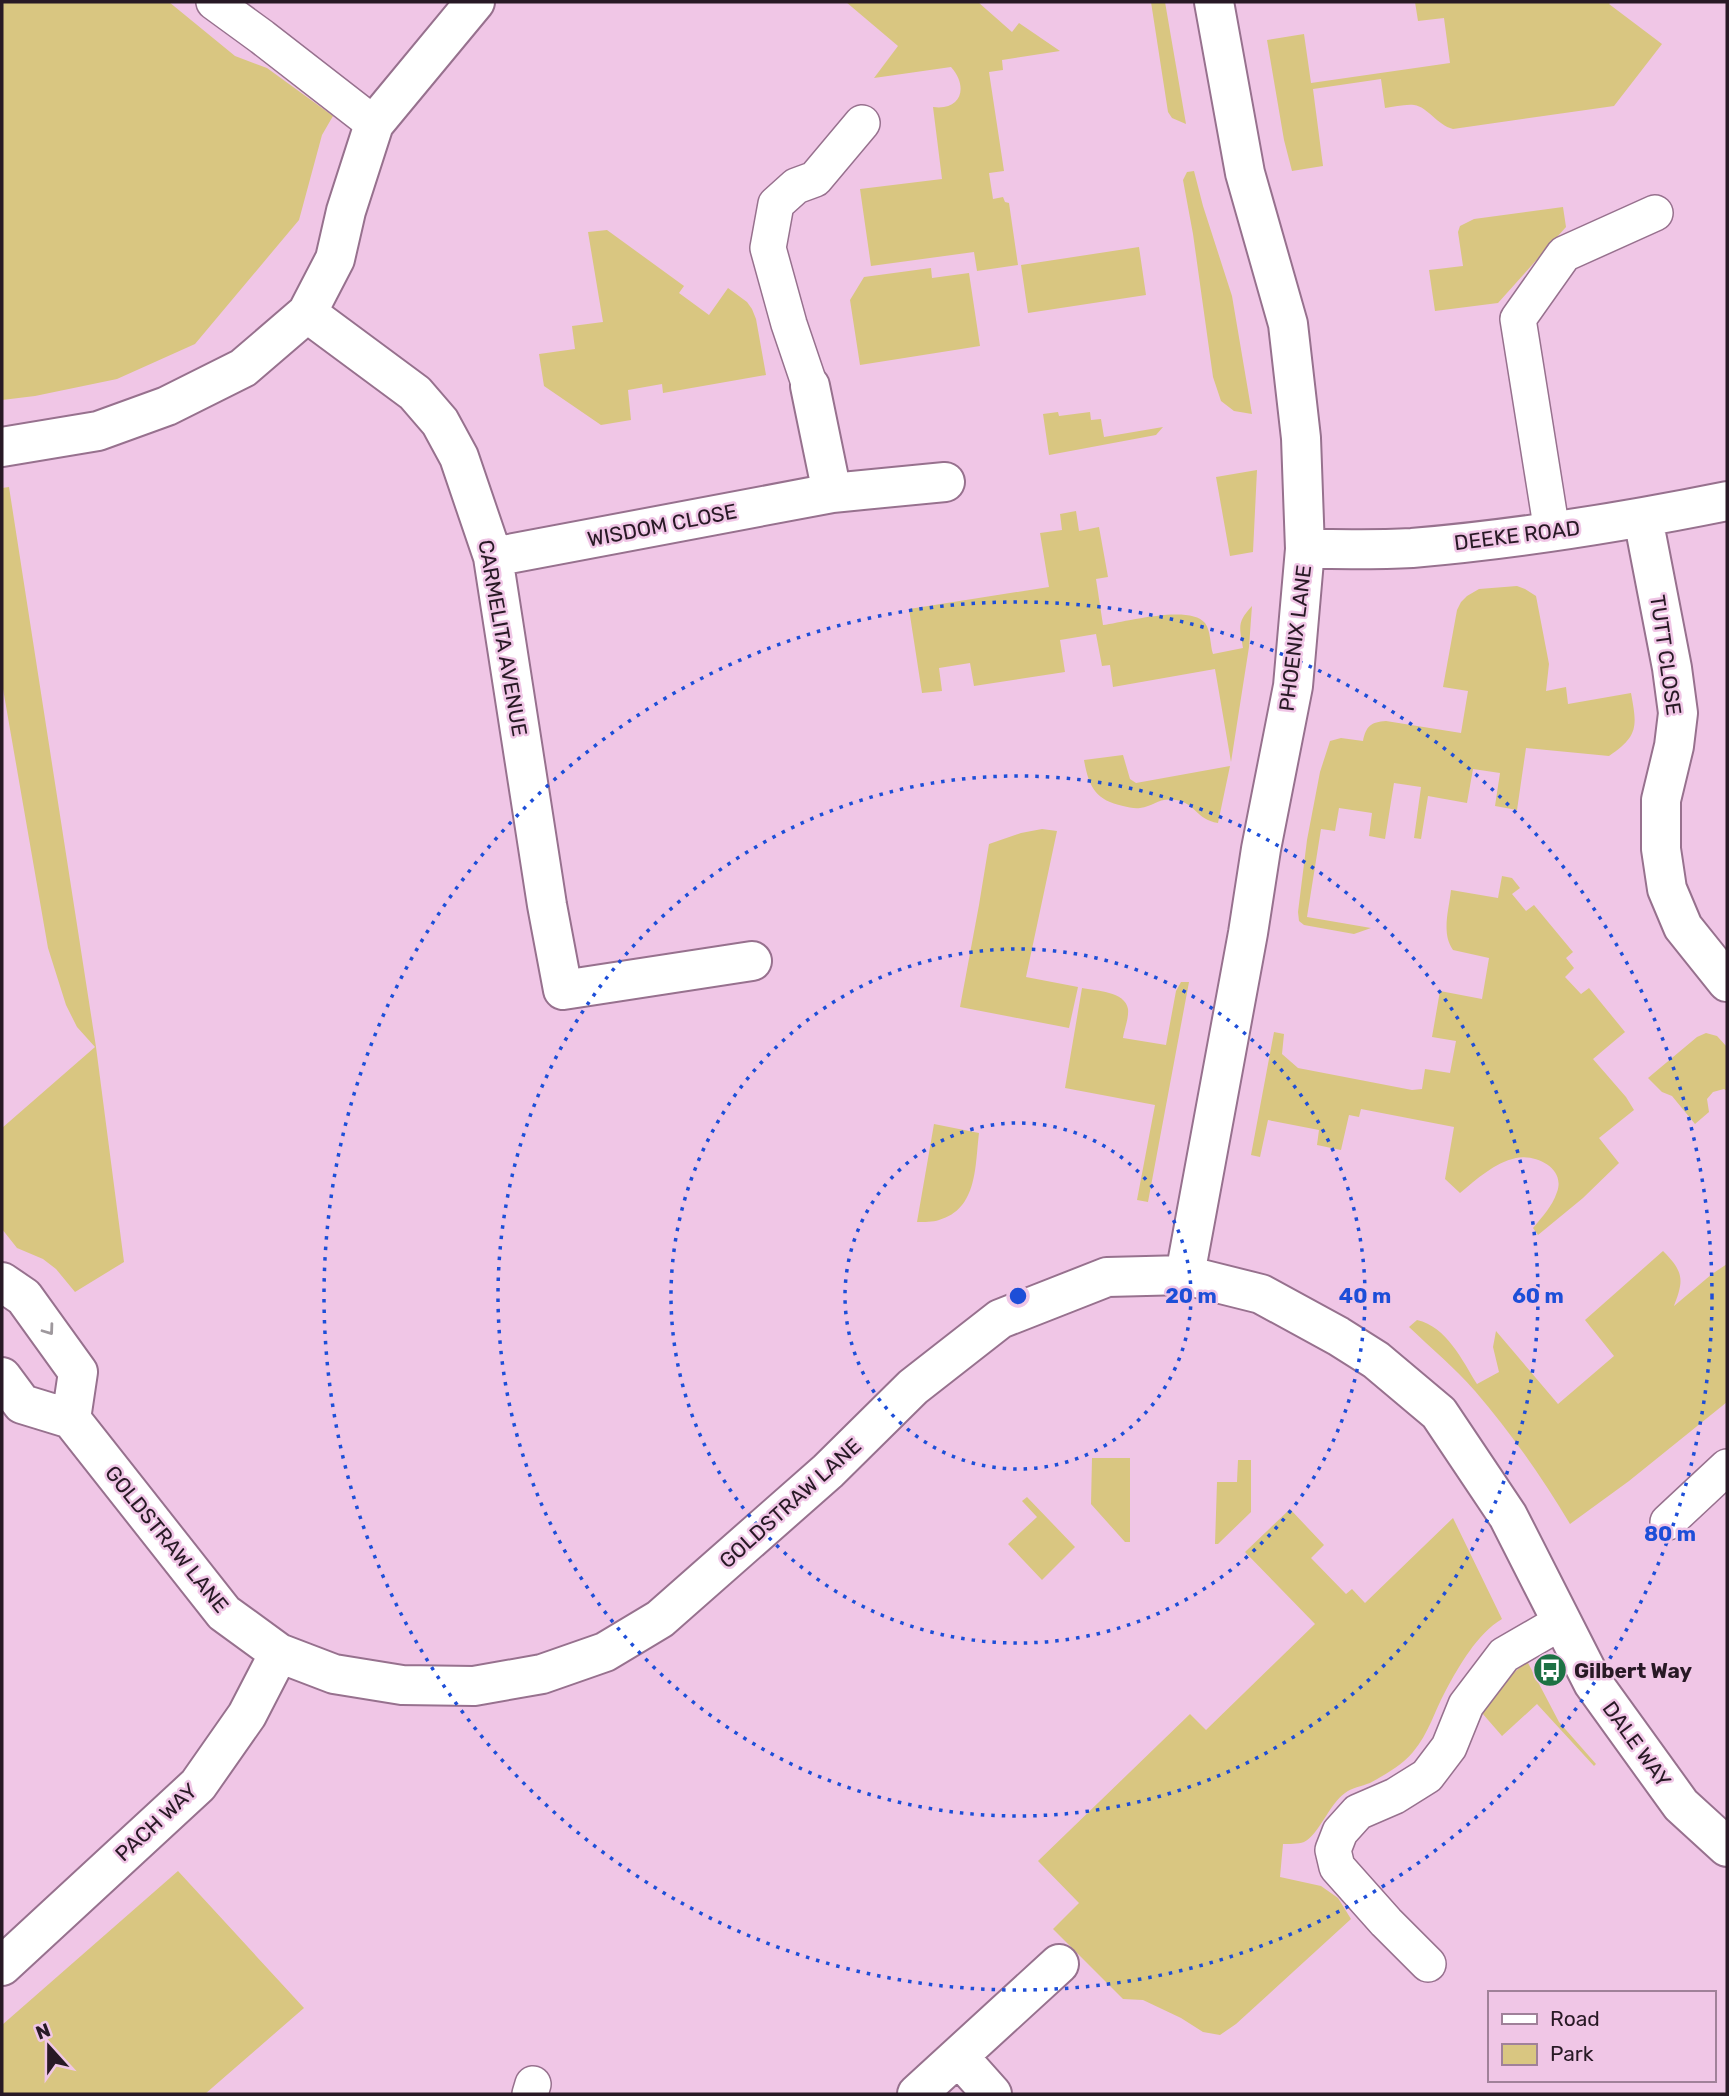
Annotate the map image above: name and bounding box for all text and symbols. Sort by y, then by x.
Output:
street label: WISDOM CLOSE [585,498,739,552]
street label: DEEKE ROAD [1453,515,1581,555]
street label: CARMELITA AVENUE [473,538,533,738]
street label: PHOENIX LANE [1274,563,1316,713]
street label: TUTT CLOSE [1645,593,1687,717]
text: 20 m [1165,1283,1217,1308]
text: 40 m [1339,1283,1391,1308]
text: 60 m [1512,1283,1564,1308]
centre of rings [1006,1284,1030,1308]
one-way arrow [41,1322,53,1335]
street label: GOLDSTRAW LANE [714,1433,866,1573]
street label: GOLDSTRAW LANE [100,1460,234,1618]
text: 80 m [1644,1521,1696,1546]
bus stop icon: Gilbert Way [1531,1651,1569,1689]
place label: Gilbert Way [1574,1658,1693,1683]
street label: DALE WAY [1597,1696,1677,1792]
street label: PACH WAY [110,1778,202,1866]
legend [1488,1991,1715,2082]
text: Road [1550,2006,1600,2031]
north arrow [14,2012,84,2082]
text: N [33,2018,54,2045]
text: Park [1550,2041,1594,2066]

